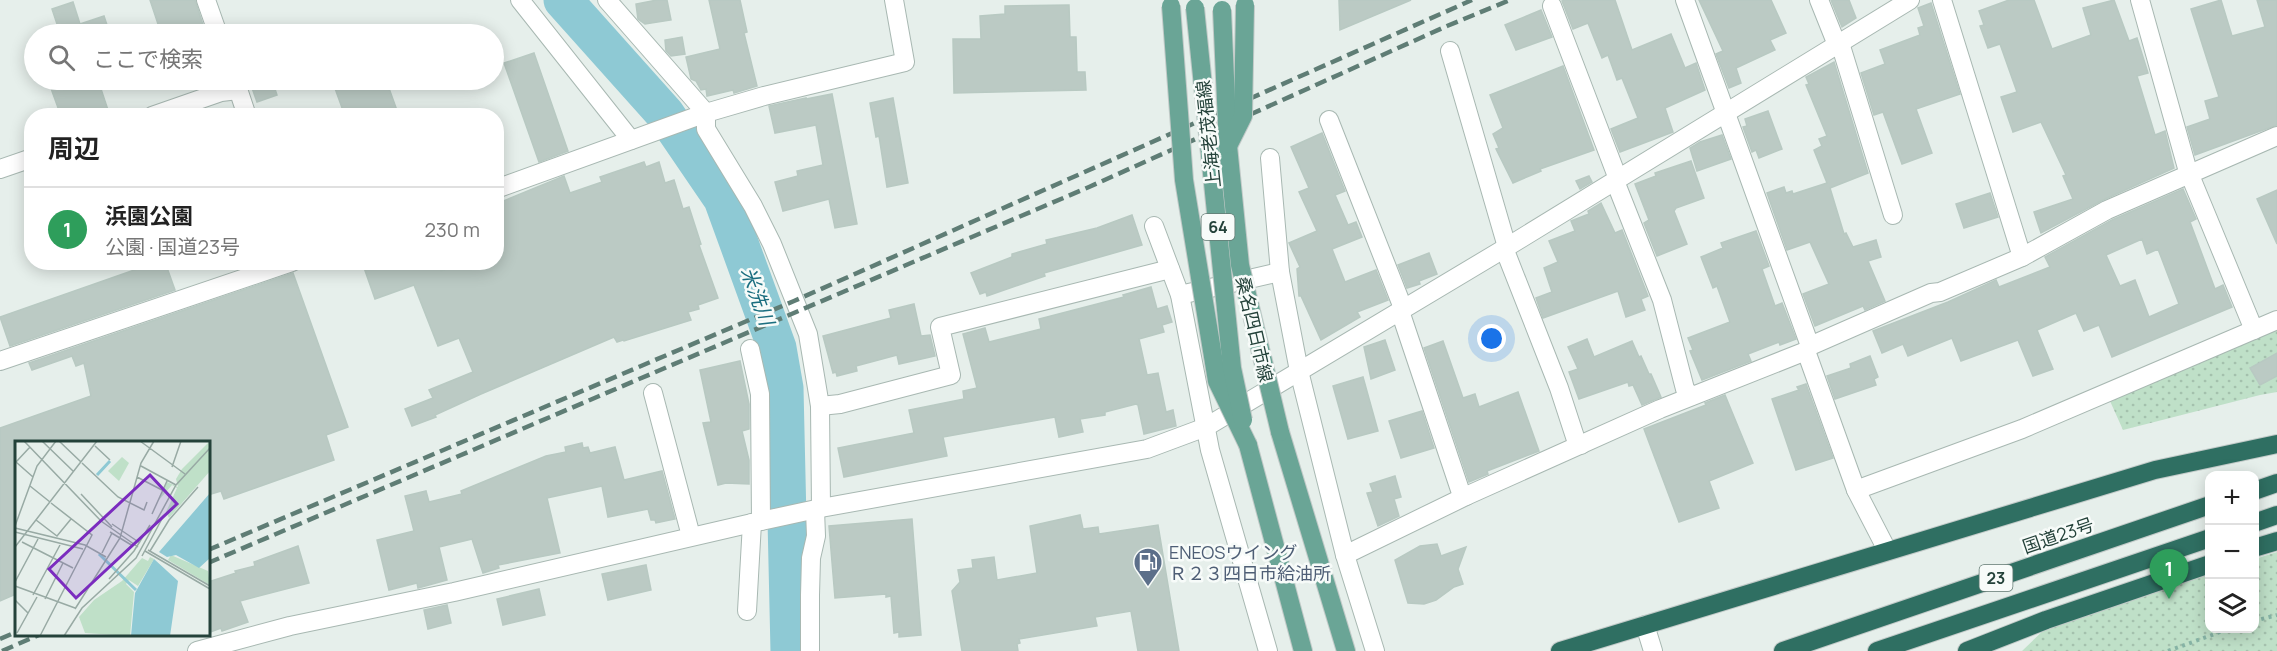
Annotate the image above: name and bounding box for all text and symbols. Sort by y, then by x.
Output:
search box [24,24,504,90]
icon: search [45,41,78,74]
text: ここで検索 [93,44,203,74]
street label: 上海老茂福線 [1190,79,1226,189]
text: 周辺 [48,130,100,166]
text: 浜園公園 [105,201,193,231]
road number: 64 [1202,214,1234,240]
text: 1 [63,216,72,243]
text: 230 m [424,216,480,243]
text: 公園 · 国道23号 [105,233,240,260]
water label: 米洗川 [735,263,782,331]
street label: 桑名四日市線 [1231,274,1279,384]
your location [1477,324,1506,353]
inset map [15,441,210,636]
map controls [2205,471,2259,633]
button: + [2205,471,2259,525]
street label: 国道23号 [2019,512,2097,558]
button: − [2205,525,2259,579]
place label: ENEOSウイング Ｒ２３四日市給油所 [1169,540,1331,585]
fuel station icon: ENEOSウイング Ｒ２３四日市給油所 [1132,546,1164,588]
pin: 1 [2150,550,2188,599]
road number: 23 [1980,565,2012,591]
button: layers [2205,579,2259,633]

